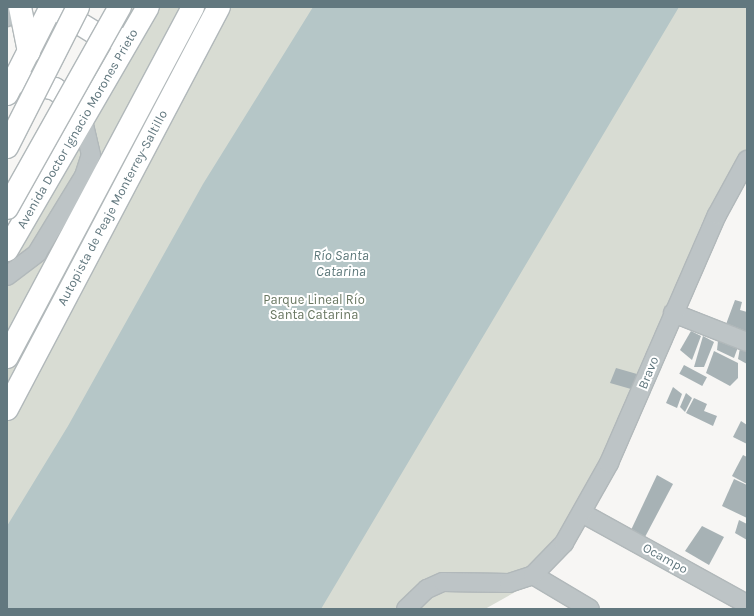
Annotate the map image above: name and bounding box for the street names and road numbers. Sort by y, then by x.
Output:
street label: Avenida Doctor Ignacio Morones Prieto [14,26,142,232]
street label: Autopista de Peaje Monterrey-Saltillo [55,108,171,308]
street label: Bravo [635,355,663,391]
street label: Ocampo [640,540,690,578]

